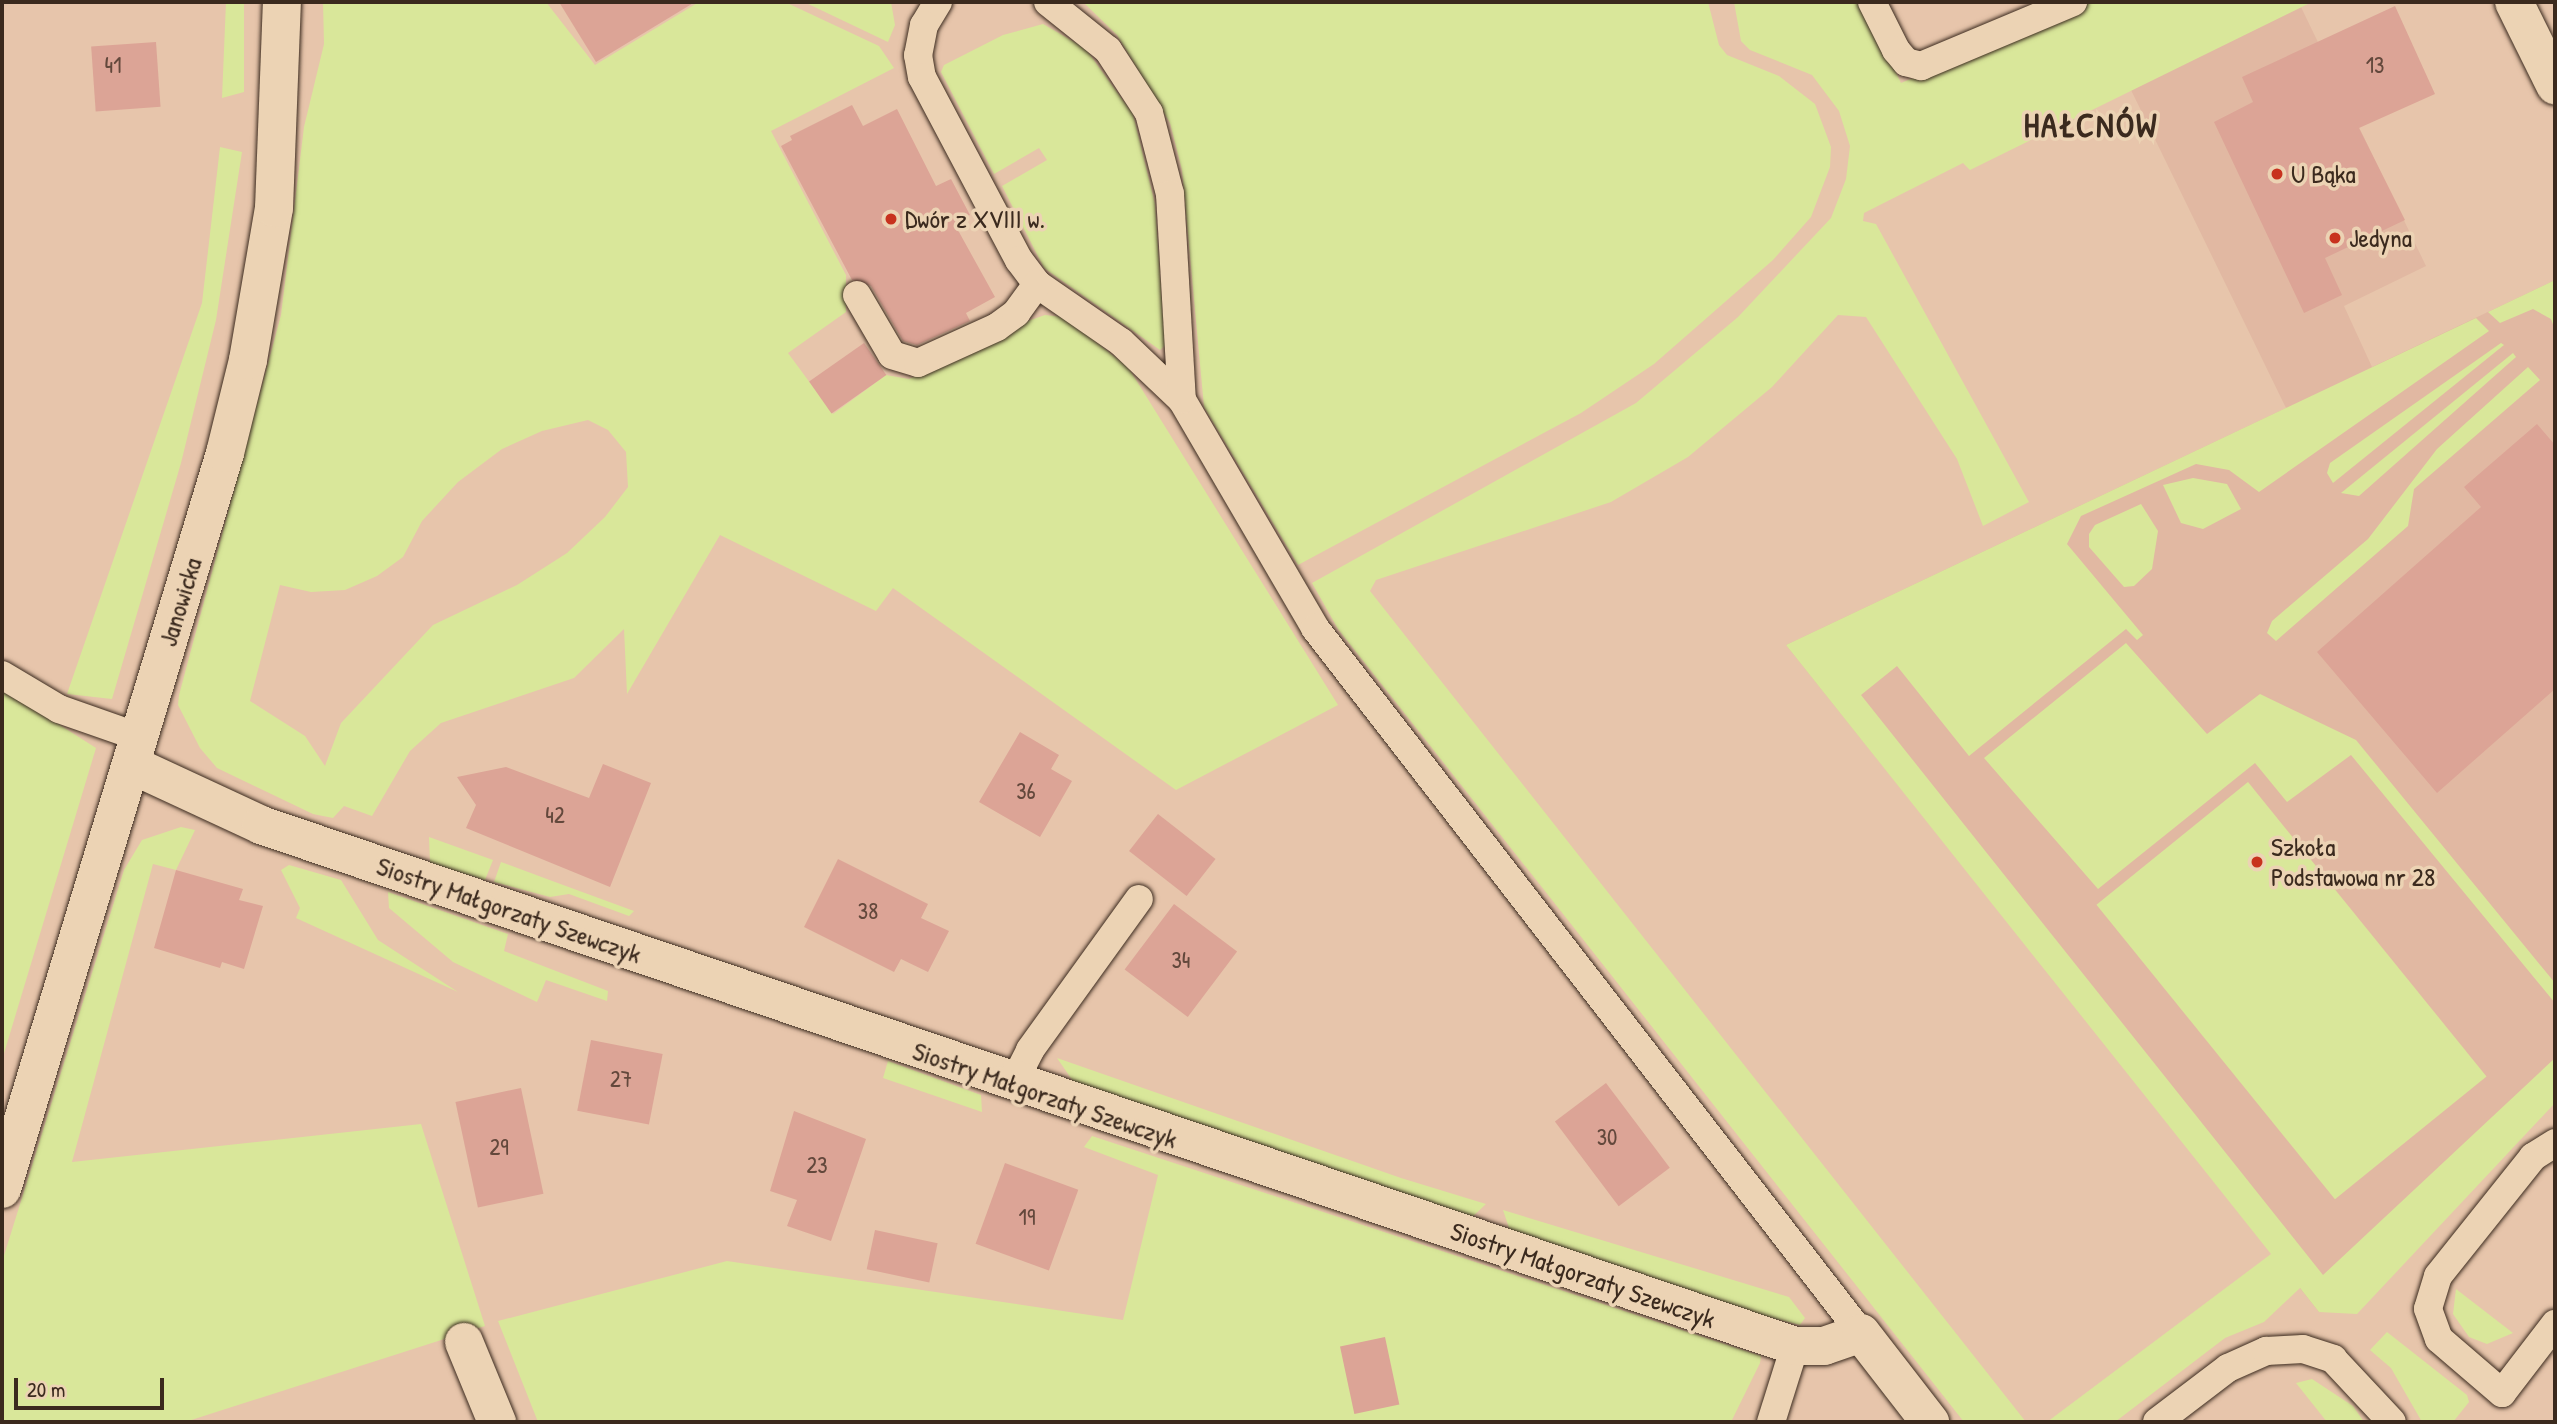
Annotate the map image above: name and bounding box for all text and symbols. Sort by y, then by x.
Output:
house number: 41 [105,51,121,79]
house number: 13 [2366,51,2384,79]
district label: HAŁCNÓW [2025,106,2157,146]
place label: U Bąka [2291,158,2356,190]
marker: U Bąka [2269,166,2285,182]
place label: Dwór z XVIII w. [905,203,1045,235]
marker: Dwór z XVIII w. [883,211,899,227]
place label: Jedyna [2349,222,2412,254]
marker: Jedyna [2327,230,2343,246]
street label: Janowicka [152,554,208,650]
house number: 36 [1016,777,1036,805]
house number: 42 [545,801,565,829]
place label: Szkoła Podstawowa nr 28 [2271,831,2435,892]
street label: Siostry Małgorzaty Szewczyk [373,850,645,970]
marker: Szkoła Podstawowa nr 28 [2249,854,2265,870]
house number: 38 [858,897,878,925]
house number: 34 [1172,946,1190,974]
street label: Siostry Małgorzaty Szewczyk [909,1035,1181,1155]
house number: 27 [610,1065,632,1093]
house number: 30 [1597,1123,1617,1151]
house number: 29 [489,1133,509,1161]
house number: 23 [806,1151,828,1179]
house number: 19 [1019,1203,1035,1231]
street label: Siostry Małgorzaty Szewczyk [1447,1215,1719,1335]
scale bar [18,1364,168,1408]
text: 20 m [27,1375,65,1404]

